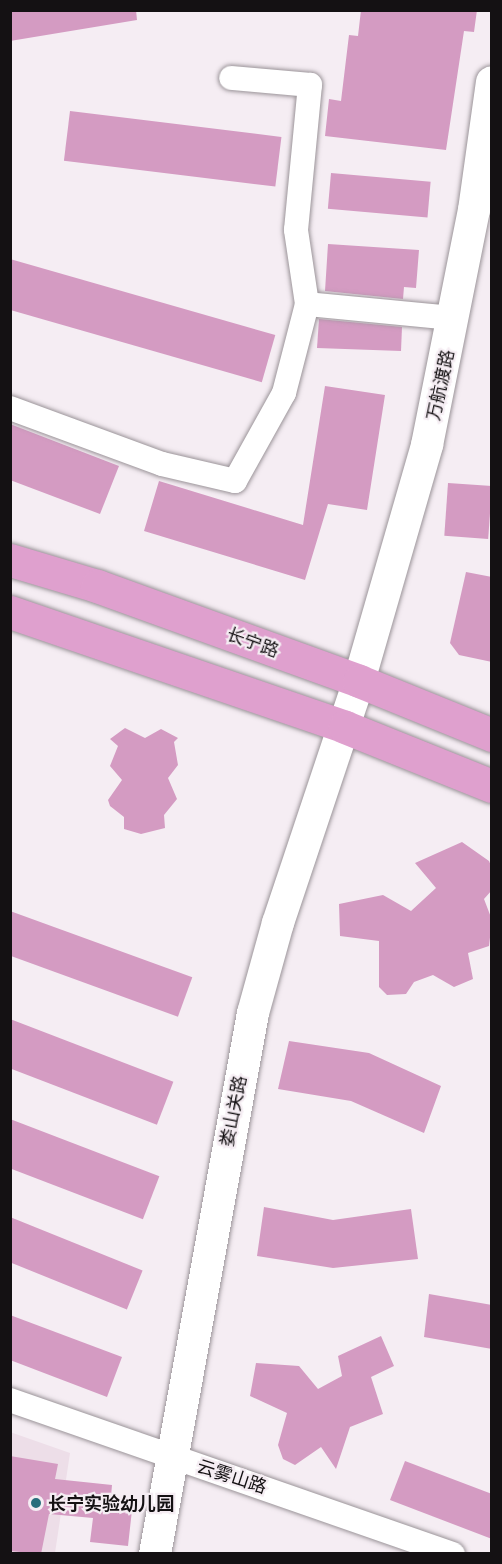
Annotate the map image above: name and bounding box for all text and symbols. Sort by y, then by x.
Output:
street label: 万航渡路 [422,348,458,422]
street label: 长宁路 [224,623,282,661]
street label: 娄山关路 [216,1074,250,1148]
street label: 云雾山路 [194,1455,270,1497]
place label: 长宁实验幼儿园 [48,1492,174,1514]
marker: 长宁实验幼儿园 [29,1496,43,1510]

